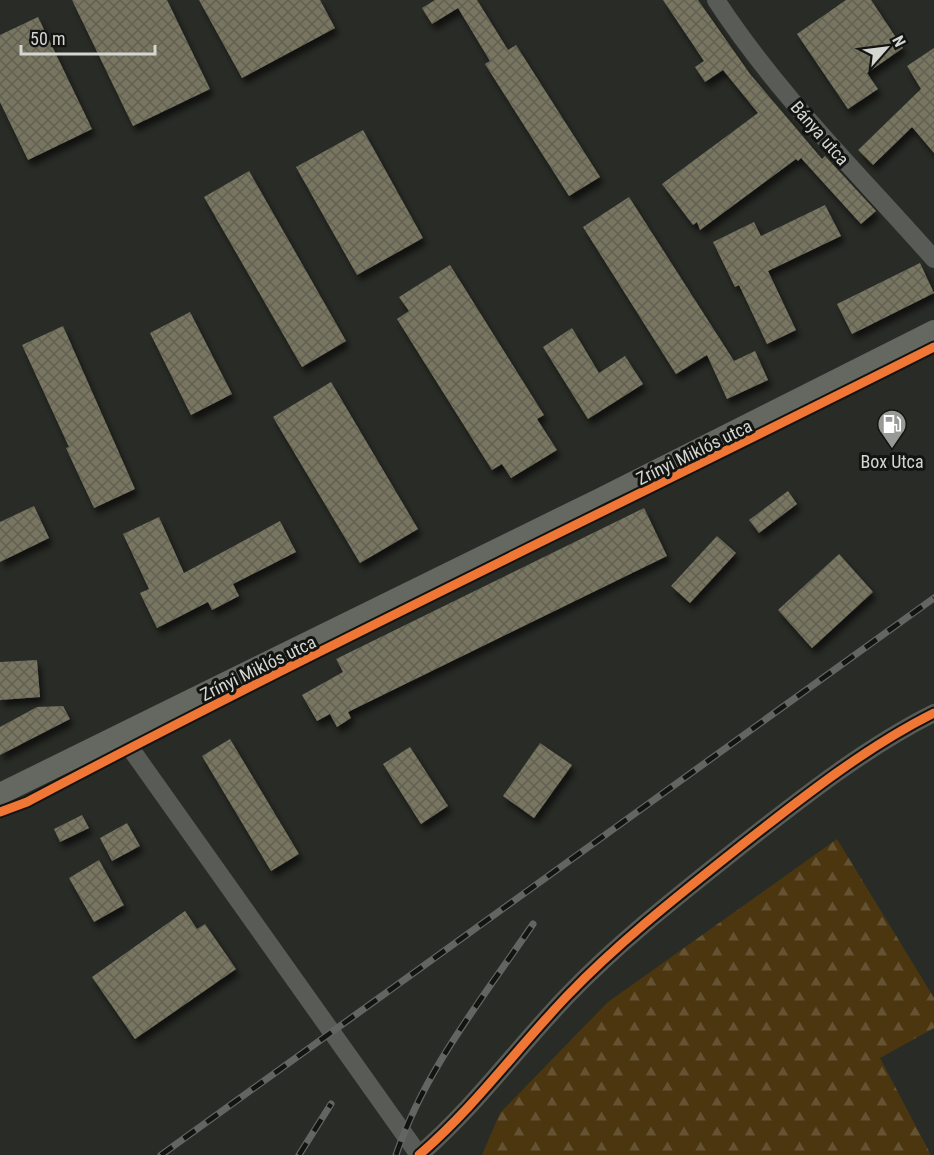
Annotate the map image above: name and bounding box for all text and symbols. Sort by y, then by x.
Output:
scale bar [21,18,154,56]
north arrow [856,18,916,78]
text: 50 m [30,28,65,49]
text: N [888,32,909,50]
street label: Bánya utca [786,97,854,169]
fuel station icon: Box Utca [876,408,908,450]
street label: Zrínyi Miklós utca [633,415,755,489]
place label: Box Utca [860,451,924,472]
street label: Zrínyi Miklós utca [197,631,319,705]

